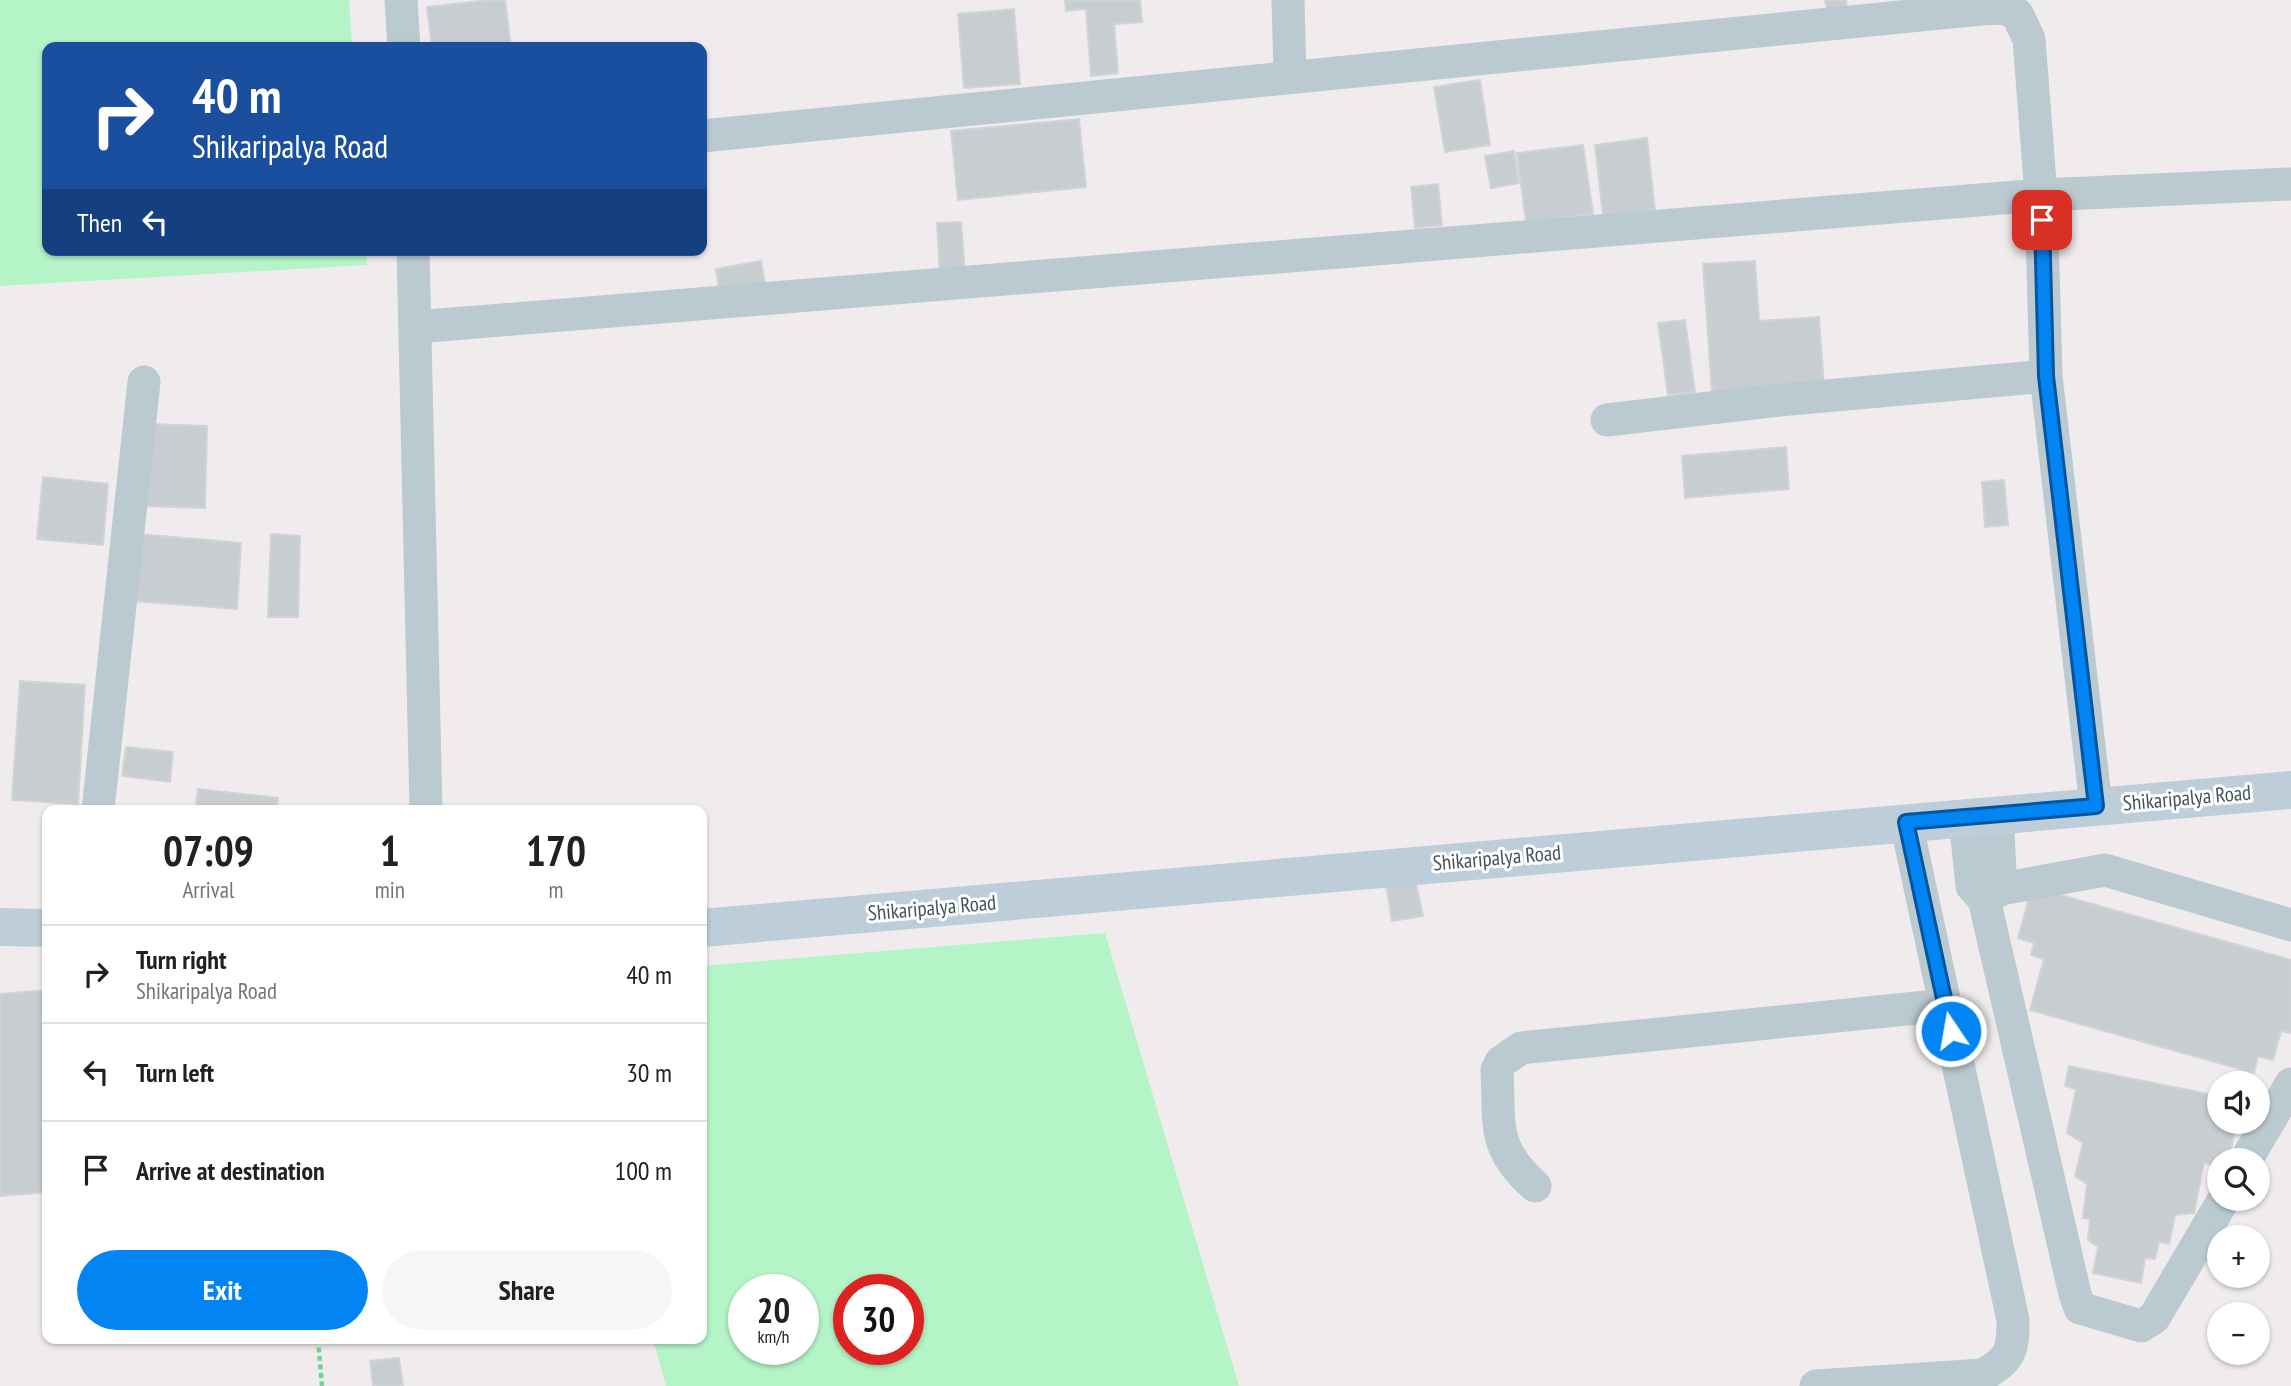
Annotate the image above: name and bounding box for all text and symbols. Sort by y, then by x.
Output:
text: 40 m [192,63,281,127]
icon: right [77,70,168,161]
text: Shikaripalya Road [192,125,388,167]
pin [2012,190,2072,250]
icon: arrive [2023,201,2061,239]
icon: left [136,203,174,241]
text: Then [77,206,122,239]
street label: Shikaripalya Road [2122,778,2252,817]
text: 07:09 [163,823,254,878]
text: 1 [380,823,400,878]
text: 170 [526,823,586,878]
street label: Shikaripalya Road [1432,838,1562,877]
text: Arrival [182,875,234,904]
text: min [375,875,405,904]
text: m [548,875,563,904]
street label: Shikaripalya Road [867,888,997,927]
text: Turn right [136,943,227,976]
icon: right [77,955,115,993]
text: 40 m [626,958,672,991]
text: Shikaripalya Road [136,976,277,1005]
position arrow [1914,994,1988,1068]
icon: left [77,1053,115,1091]
text: Turn left [136,1056,214,1089]
text: 30 m [626,1056,672,1089]
map controls [2207,1071,2270,1365]
button: sound [2207,1071,2270,1134]
button: search [2207,1148,2270,1211]
icon: arrive [77,1151,115,1189]
text: Arrive at destination [136,1154,325,1187]
text: 100 m [614,1154,672,1187]
button: + [2207,1225,2270,1288]
button: Exit [77,1250,368,1330]
button: Share [382,1250,672,1330]
speed limit sign: 30 [833,1274,924,1365]
text: 20 [757,1287,790,1333]
button: − [2207,1302,2270,1365]
text: km/h [758,1325,789,1348]

